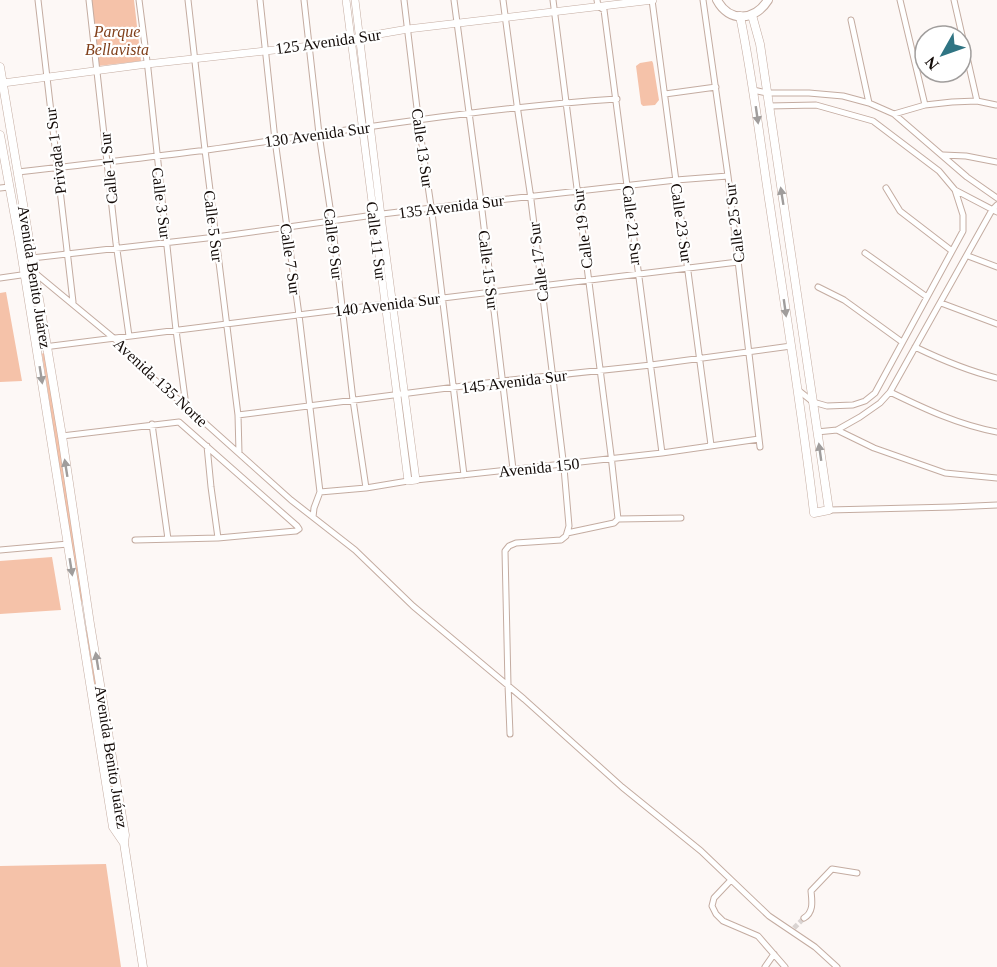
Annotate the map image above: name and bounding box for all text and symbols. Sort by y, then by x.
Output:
park label: Parque Bellavista [85,23,149,58]
north arrow [913,24,973,84]
street label: 125 Avenida Sur [274,26,383,57]
text: N [921,53,942,73]
street label: Privada 1 Sur [42,106,69,195]
one-way arrow [752,106,761,125]
street label: Calle 13 Sur [409,107,437,190]
street label: 130 Avenida Sur [263,119,372,150]
street label: Calle 1 Sur [96,131,121,205]
street label: Calle 3 Sur [149,166,174,240]
street label: Calle 23 Sur [668,182,696,265]
street label: Calle 25 Sur [721,182,748,264]
street label: Calle 21 Sur [619,184,646,266]
one-way arrow [778,187,787,206]
street label: Calle 19 Sur [569,188,596,270]
street label: Calle 5 Sur [201,189,226,263]
street label: 135 Avenida Sur [397,191,506,221]
street label: Calle 11 Sur [363,201,390,282]
street label: Avenida Benito Juárez [15,204,54,350]
street label: Calle 9 Sur [321,207,346,281]
street label: Calle 17 Sur [525,221,552,303]
street label: Calle 7 Sur [277,222,304,297]
street label: Calle 15 Sur [475,229,502,311]
street label: 140 Avenida Sur [333,289,442,319]
one-way arrow [781,299,790,318]
street label: Avenida 135 Norte [110,335,211,430]
one-way arrow [36,365,45,384]
street label: 145 Avenida Sur [460,366,569,396]
one-way arrow [815,442,824,461]
street label: Avenida 150 [498,455,580,480]
one-way arrow [62,458,71,477]
one-way arrow [67,558,76,577]
one-way arrow [92,651,101,670]
street label: Avenida Benito Juárez [92,684,131,830]

